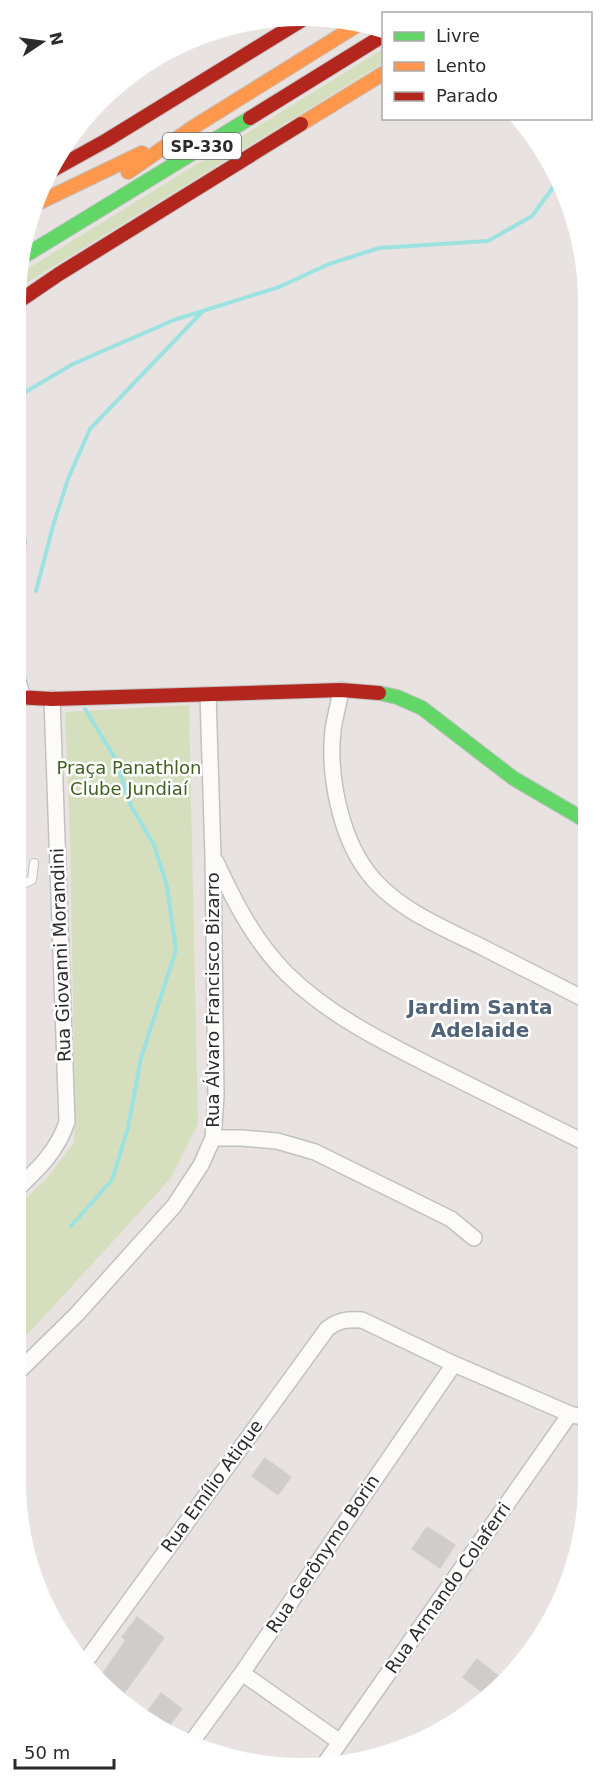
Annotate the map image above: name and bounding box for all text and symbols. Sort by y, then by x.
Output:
north arrow [12,12,72,72]
legend [382,12,592,120]
text: Livre [436,25,480,46]
text: N [45,30,67,47]
text: Lento [436,55,486,76]
text: Parado [436,85,498,106]
road number: SP-330 [163,133,241,159]
park label: Praça Panathlon Clube Jundiaí [56,757,202,799]
street label: Rua Giovanni Morandini [46,848,75,1062]
street label: Rua Álvaro Francisco Bizarro [202,872,223,1128]
district label: Jardim Santa Adelaide [406,995,552,1042]
street label: Rua Emílio Atique [157,1415,267,1556]
street label: Rua Gerônymo Borin [262,1471,383,1637]
street label: Rua Armando Colaferri [381,1498,515,1677]
scale bar [15,1732,114,1770]
text: 50 m [24,1742,70,1763]

